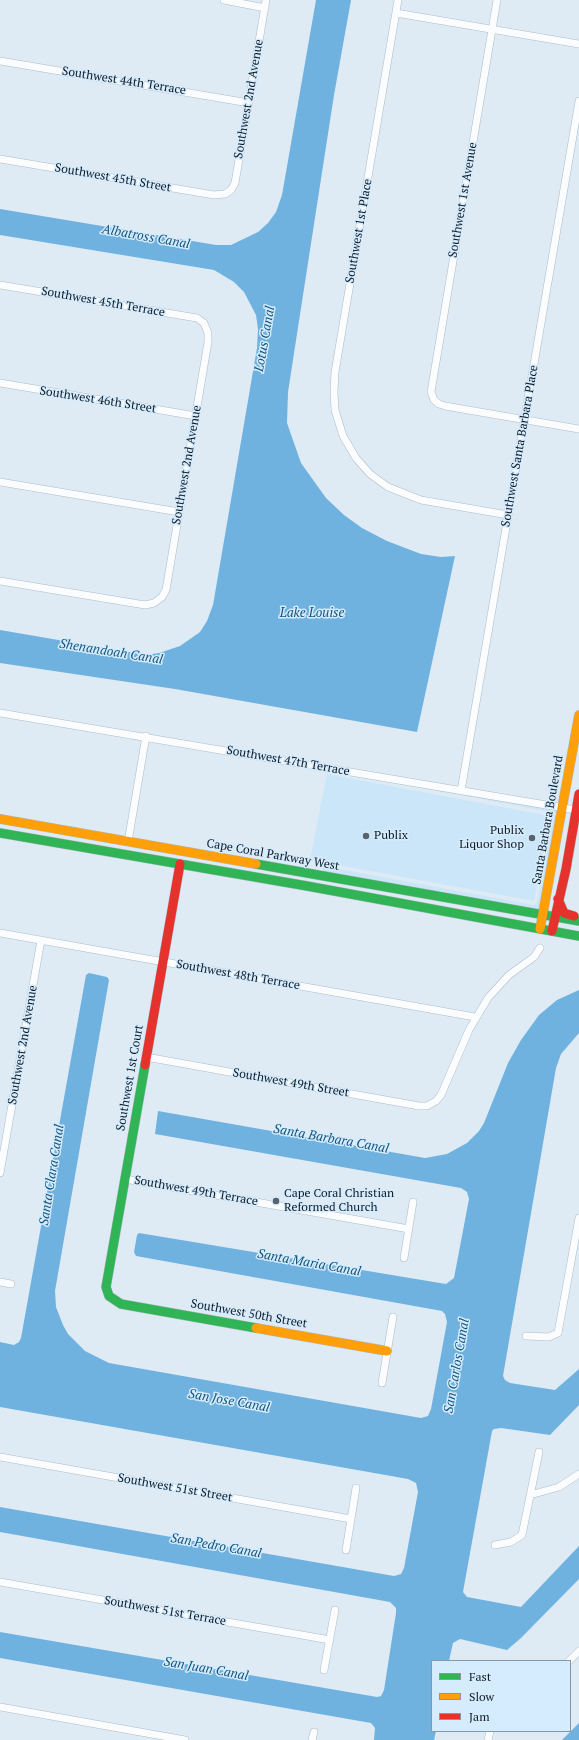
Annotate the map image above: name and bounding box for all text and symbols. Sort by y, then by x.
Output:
street label: Southwest 2nd Avenue [231,38,267,160]
street label: Southwest 44th Terrace [61,64,187,98]
street label: Southwest 1st Avenue [446,141,480,259]
street label: Southwest 45th Street [54,161,172,195]
street label: Southwest 1st Place [343,178,375,284]
water label: Albatross Canal [101,222,191,252]
street label: Southwest 45th Terrace [40,284,166,320]
water label: Lotus Canal [252,305,278,373]
street label: Southwest Santa Barbara Place [499,364,541,528]
street label: Southwest 46th Street [39,384,157,416]
street label: Southwest 2nd Avenue [169,404,205,526]
water label: Lake Louise [280,605,344,621]
water label: Shenandoah Canal [58,636,164,668]
street label: Southwest 47th Terrace [225,743,351,779]
street label: Santa Barbara Boulevard [530,754,566,886]
place label: Publix Liquor Shop [459,824,524,852]
place label: Publix [374,829,408,843]
marker: Publix [361,831,371,841]
marker: Publix Liquor Shop [527,833,537,843]
street label: Cape Coral Parkway West [205,836,341,874]
street label: Southwest 48th Terrace [175,957,301,993]
street label: Southwest 2nd Avenue [5,984,41,1106]
street label: Southwest 1st Court [114,1024,146,1132]
street label: Southwest 49th Street [232,1066,350,1100]
water label: Santa Barbara Canal [272,1121,390,1157]
water label: Santa Clara Canal [36,1123,68,1227]
street label: Southwest 49th Terrace [133,1173,259,1209]
place label: Cape Coral Christian Reformed Church [284,1187,394,1215]
marker: Cape Coral Christian Reformed Church [271,1196,281,1206]
water label: Santa Maria Canal [256,1246,362,1280]
street label: Southwest 50th Street [190,1297,308,1331]
water label: San Carlos Canal [441,1318,473,1414]
water label: San Jose Canal [187,1386,271,1416]
street label: Southwest 51st Street [117,1471,233,1505]
water label: San Pedro Canal [169,1530,263,1562]
street label: Southwest 51st Terrace [103,1593,227,1629]
water label: San Juan Canal [163,1654,249,1684]
legend [431,1660,571,1732]
text: Fast [469,1669,491,1684]
text: Slow [469,1689,494,1704]
text: Jam [469,1709,490,1724]

